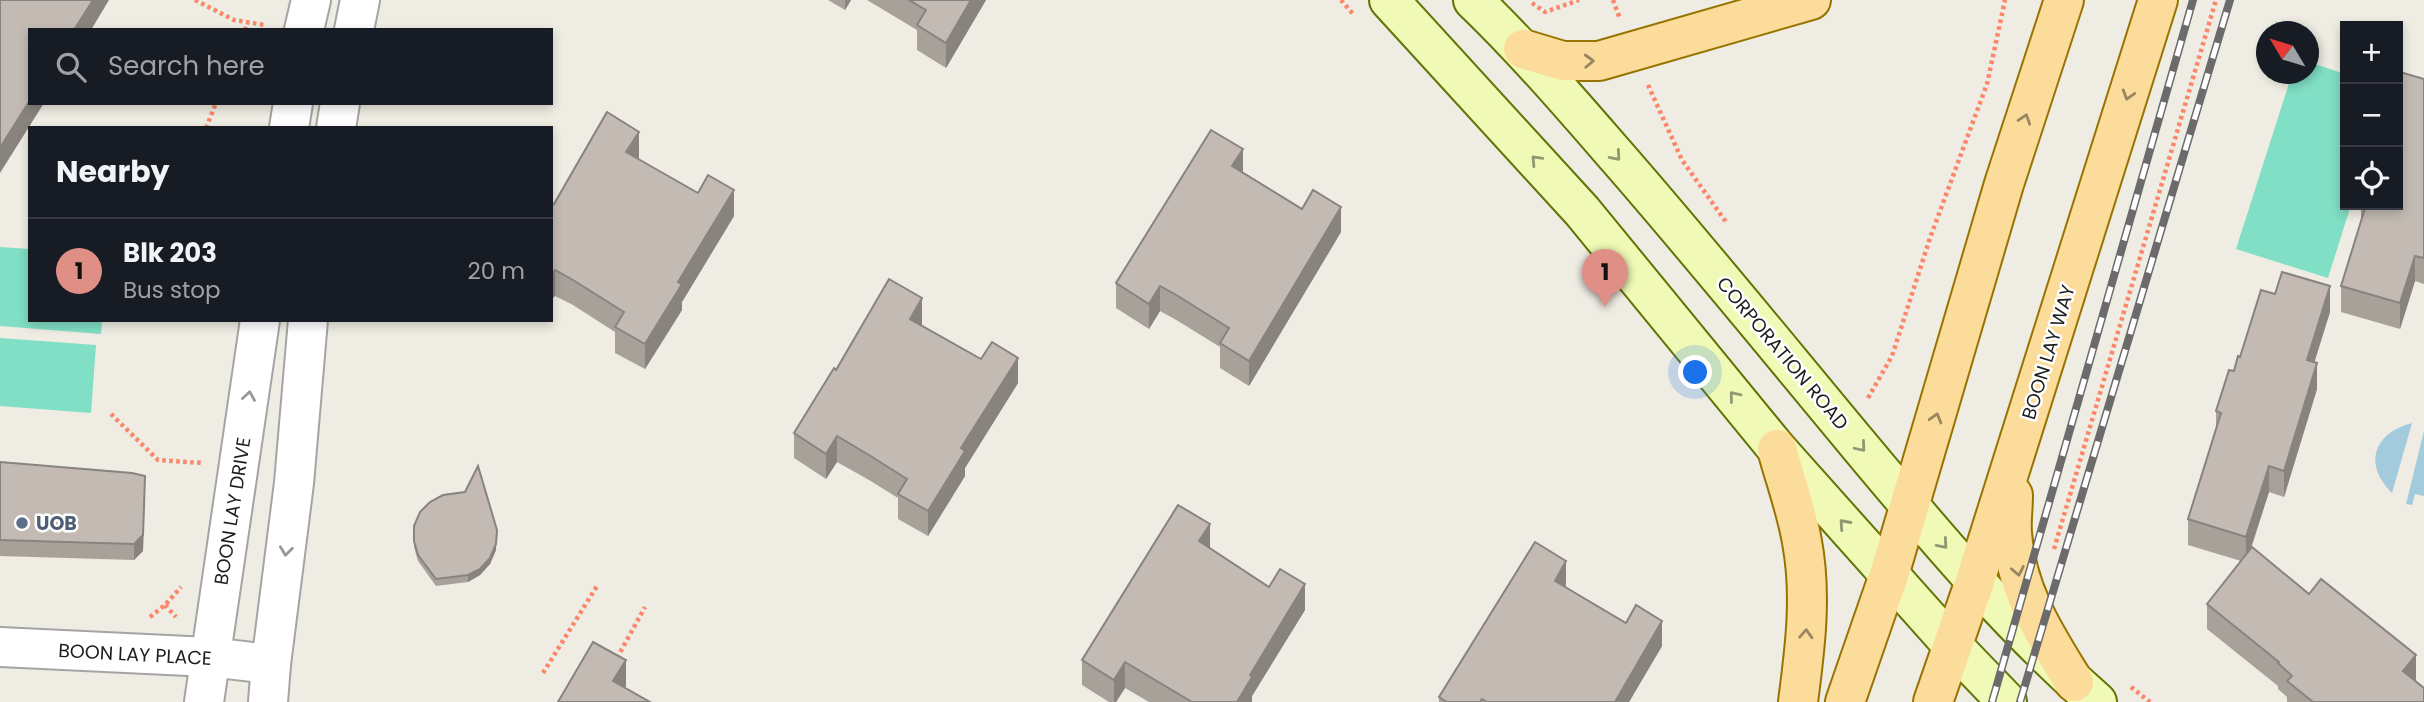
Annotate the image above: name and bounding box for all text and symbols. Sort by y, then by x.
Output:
north arrow [2256,21,2319,84]
map controls [2340,21,2403,210]
button: + [2340,21,2403,84]
search box [28,28,553,105]
icon: search [52,48,90,86]
text: Search here [108,48,265,84]
one-way arrow [1584,53,1595,68]
button: − [2340,84,2403,147]
one-way arrow [2122,89,2137,101]
one-way arrow [2017,113,2031,126]
one-way arrow [1608,147,1620,160]
button: locate [2340,147,2403,210]
text: Nearby [56,150,170,193]
one-way arrow [1532,155,1544,168]
text: Blk 203 [123,235,217,271]
pin: 1 [1582,249,1628,307]
text: 1 [75,255,83,287]
text: 20 m [467,255,525,287]
street label: CORPORATION ROAD [1710,271,1855,436]
text: Bus stop [123,274,221,306]
street label: BOON LAY WAY [2015,281,2082,423]
your location [1678,355,1712,389]
one-way arrow [241,390,256,402]
one-way arrow [1729,391,1742,403]
one-way arrow [1928,412,1943,424]
street label: BOON LAY DRIVE [207,435,258,587]
one-way arrow [1853,439,1865,452]
place label: UOB [36,510,77,537]
marker: UOB [14,515,30,531]
one-way arrow [1840,519,1852,532]
one-way arrow [1935,536,1947,549]
one-way arrow [278,545,293,556]
one-way arrow [2010,565,2025,577]
one-way arrow [1798,628,1813,639]
street label: BOON LAY PLACE [58,637,212,672]

